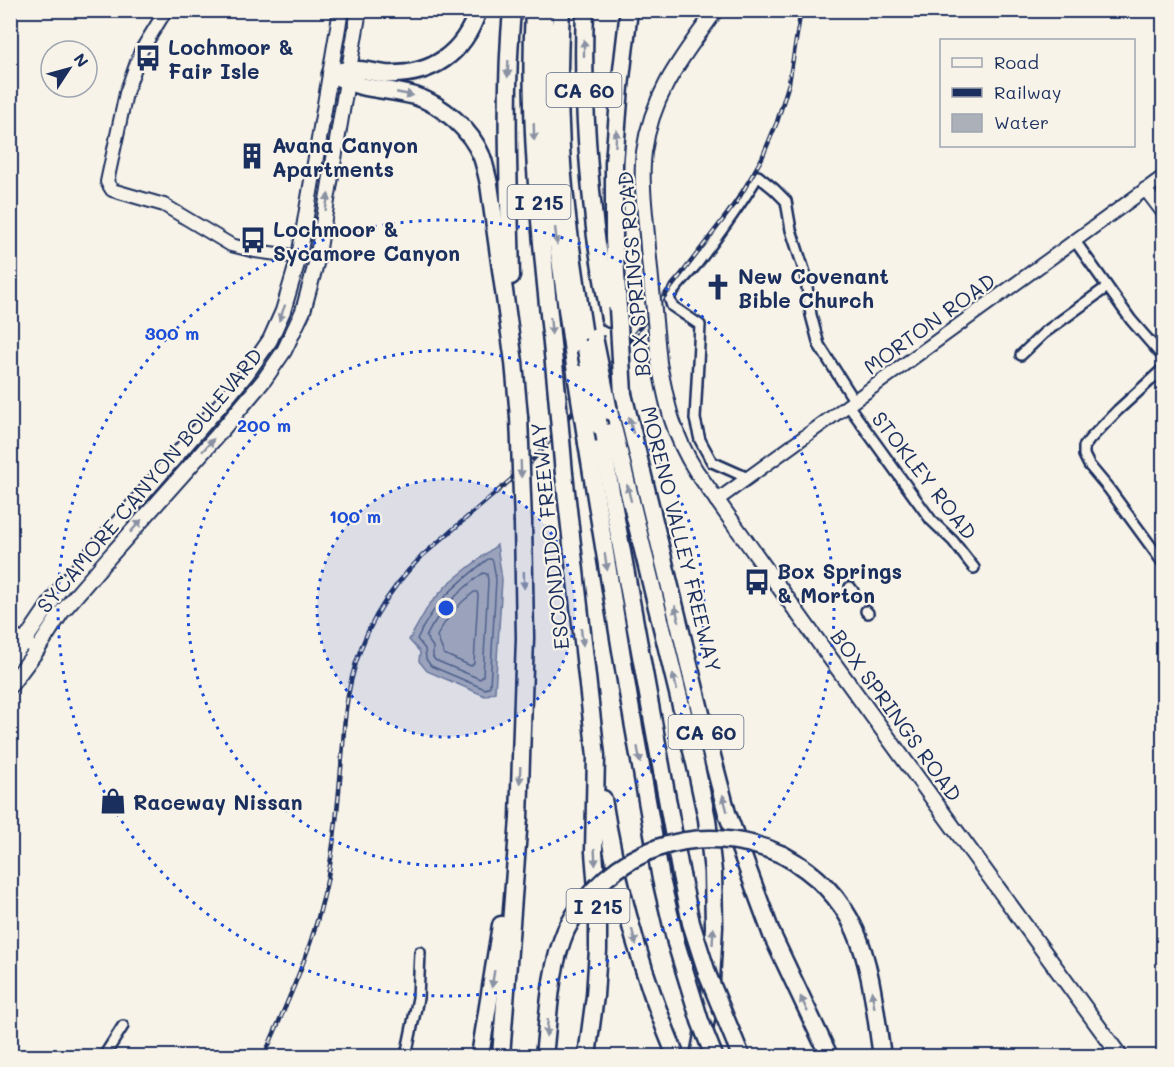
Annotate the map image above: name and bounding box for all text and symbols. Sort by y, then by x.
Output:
place label: Lochmoor & Fair Isle [168,33,294,84]
one-way arrow [579,38,589,57]
north arrow [39,39,99,99]
legend [940,39,1135,147]
bus stop icon: Lochmoor & Fair Isle [133,43,163,73]
text: N [69,49,94,71]
text: Road [994,50,1039,74]
one-way arrow [503,59,513,78]
road number: CA 60 [546,73,622,107]
text: Railway [994,80,1061,104]
one-way arrow [395,90,414,99]
text: Water [994,110,1049,134]
one-way arrow [529,122,539,141]
one-way arrow [612,128,621,147]
place label: Avana Canyon Apartments [272,131,418,182]
building icon: Avana Canyon Apartments [237,141,267,171]
street label: BOX SPRINGS ROAD [611,170,655,378]
road number: I 215 [508,185,570,219]
one-way arrow [322,193,331,212]
place label: Lochmoor & Sycamore Canyon [273,215,460,267]
bus stop icon: Lochmoor & Sycamore Canyon [238,225,268,255]
one-way arrow [552,227,561,246]
place label: New Covenant Bible Church [738,262,889,313]
street label: MORTON ROAD [858,266,1000,380]
church icon: New Covenant Bible Church [703,272,733,302]
one-way arrow [276,304,286,322]
one-way arrow [546,317,556,336]
text: 300 m [145,321,199,345]
street label: SYCAMORE CANYON BOULEVARD [30,342,268,618]
street label: MORENO VALLEY FREEWAY [636,403,728,675]
street label: STOKLEY ROAD [866,405,984,545]
text: 200 m [237,413,291,437]
one-way arrow [625,416,635,434]
street label: ESCONDIDO FREEWAY [524,421,574,651]
one-way arrow [201,438,214,453]
one-way arrow [517,460,526,479]
one-way arrow [623,483,633,502]
text: 100 m [329,504,381,528]
one-way arrow [129,519,142,534]
one-way arrow [602,553,611,572]
place label: Box Springs & Morton [777,557,902,608]
bus stop icon: Box Springs & Morton [742,567,772,597]
one-way arrow [519,571,529,590]
centre of rings [436,598,456,618]
one-way arrow [671,605,681,623]
street label: BOX SPRINGS ROAD [825,624,969,806]
one-way arrow [577,627,587,646]
one-way arrow [670,673,680,691]
road number: CA 60 [668,715,744,749]
one-way arrow [635,745,644,764]
one-way arrow [516,765,525,784]
shop icon: Raceway Nissan [98,786,128,816]
place label: Raceway Nissan [133,788,303,816]
one-way arrow [719,794,729,812]
one-way arrow [590,847,599,866]
road number: I 215 [566,889,630,923]
one-way arrow [709,927,718,946]
one-way arrow [629,928,639,946]
one-way arrow [488,970,497,989]
one-way arrow [868,989,877,1008]
one-way arrow [800,995,809,1012]
one-way arrow [542,1019,552,1038]

